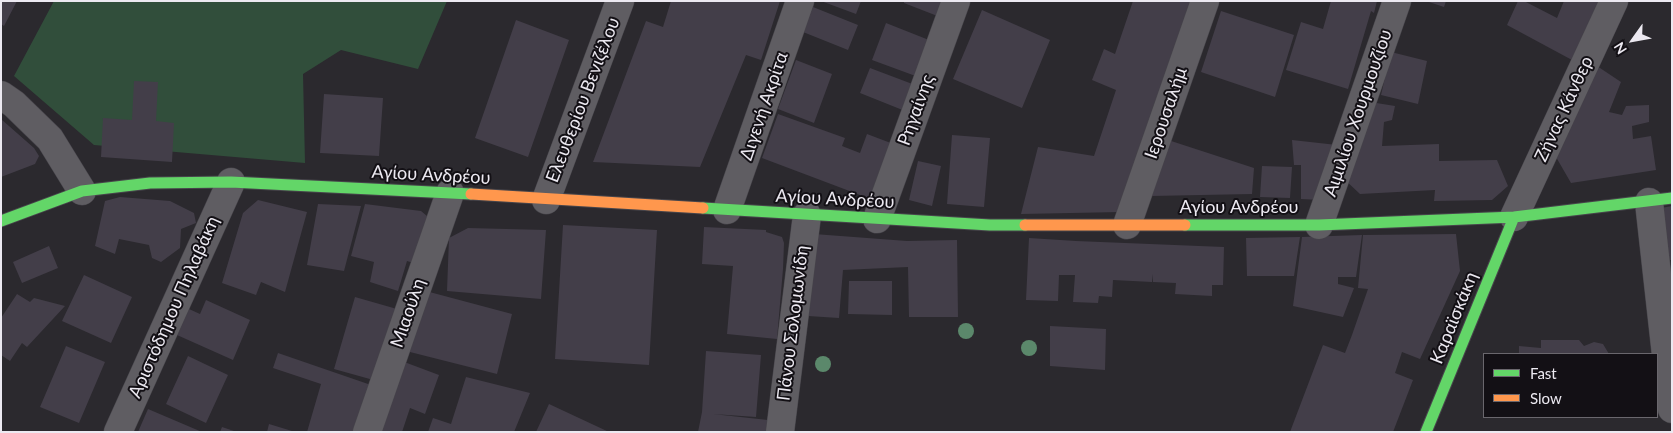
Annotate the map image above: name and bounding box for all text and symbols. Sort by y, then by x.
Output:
street label: Ελευθερίου Βενιζέλου [542,15,624,185]
north arrow [1608,15,1658,65]
street label: Αιμιλίου Χουρμουζίου [1319,27,1397,199]
text: N [1610,39,1630,57]
street label: Διγενή Ακρίτα [735,49,793,163]
street label: Ζήνας Κάνθερ [1530,53,1598,165]
street label: Ιερουσαλήμ [1140,64,1192,162]
street label: Ρηγαίνης [893,72,939,148]
street label: Αγίου Ανδρέου [371,161,491,189]
street label: Αγίου Ανδρέου [775,185,895,213]
street label: Αγίου Ανδρέου [1179,196,1299,218]
street label: Αριστόδημου Πηλαβάκη [124,213,224,401]
street label: Πάνου Σολομωνίδη [773,244,813,402]
street label: Καραϊσκάκη [1426,269,1482,367]
street label: Μιαούλη [386,276,430,350]
legend [1483,353,1658,418]
text: Fast [1530,364,1557,382]
text: Slow [1530,389,1562,407]

